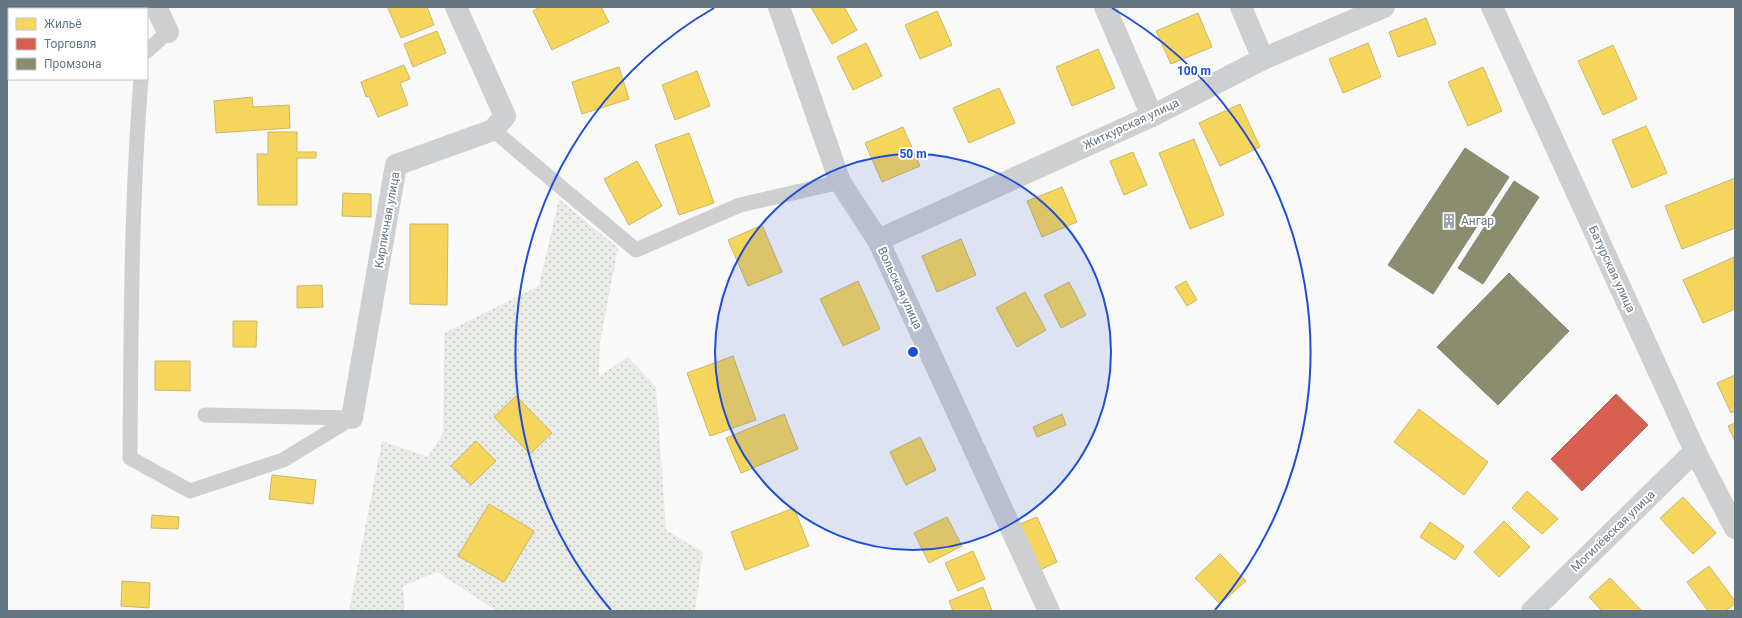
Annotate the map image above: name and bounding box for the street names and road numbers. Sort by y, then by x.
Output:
street label: Житкурская улица [1081,96,1181,152]
street label: Кирпичная улица [372,171,402,269]
street label: Батурская улица [1586,223,1638,315]
street label: Вольская улица [875,244,925,332]
street label: Могилёвская улица [1568,487,1658,575]

